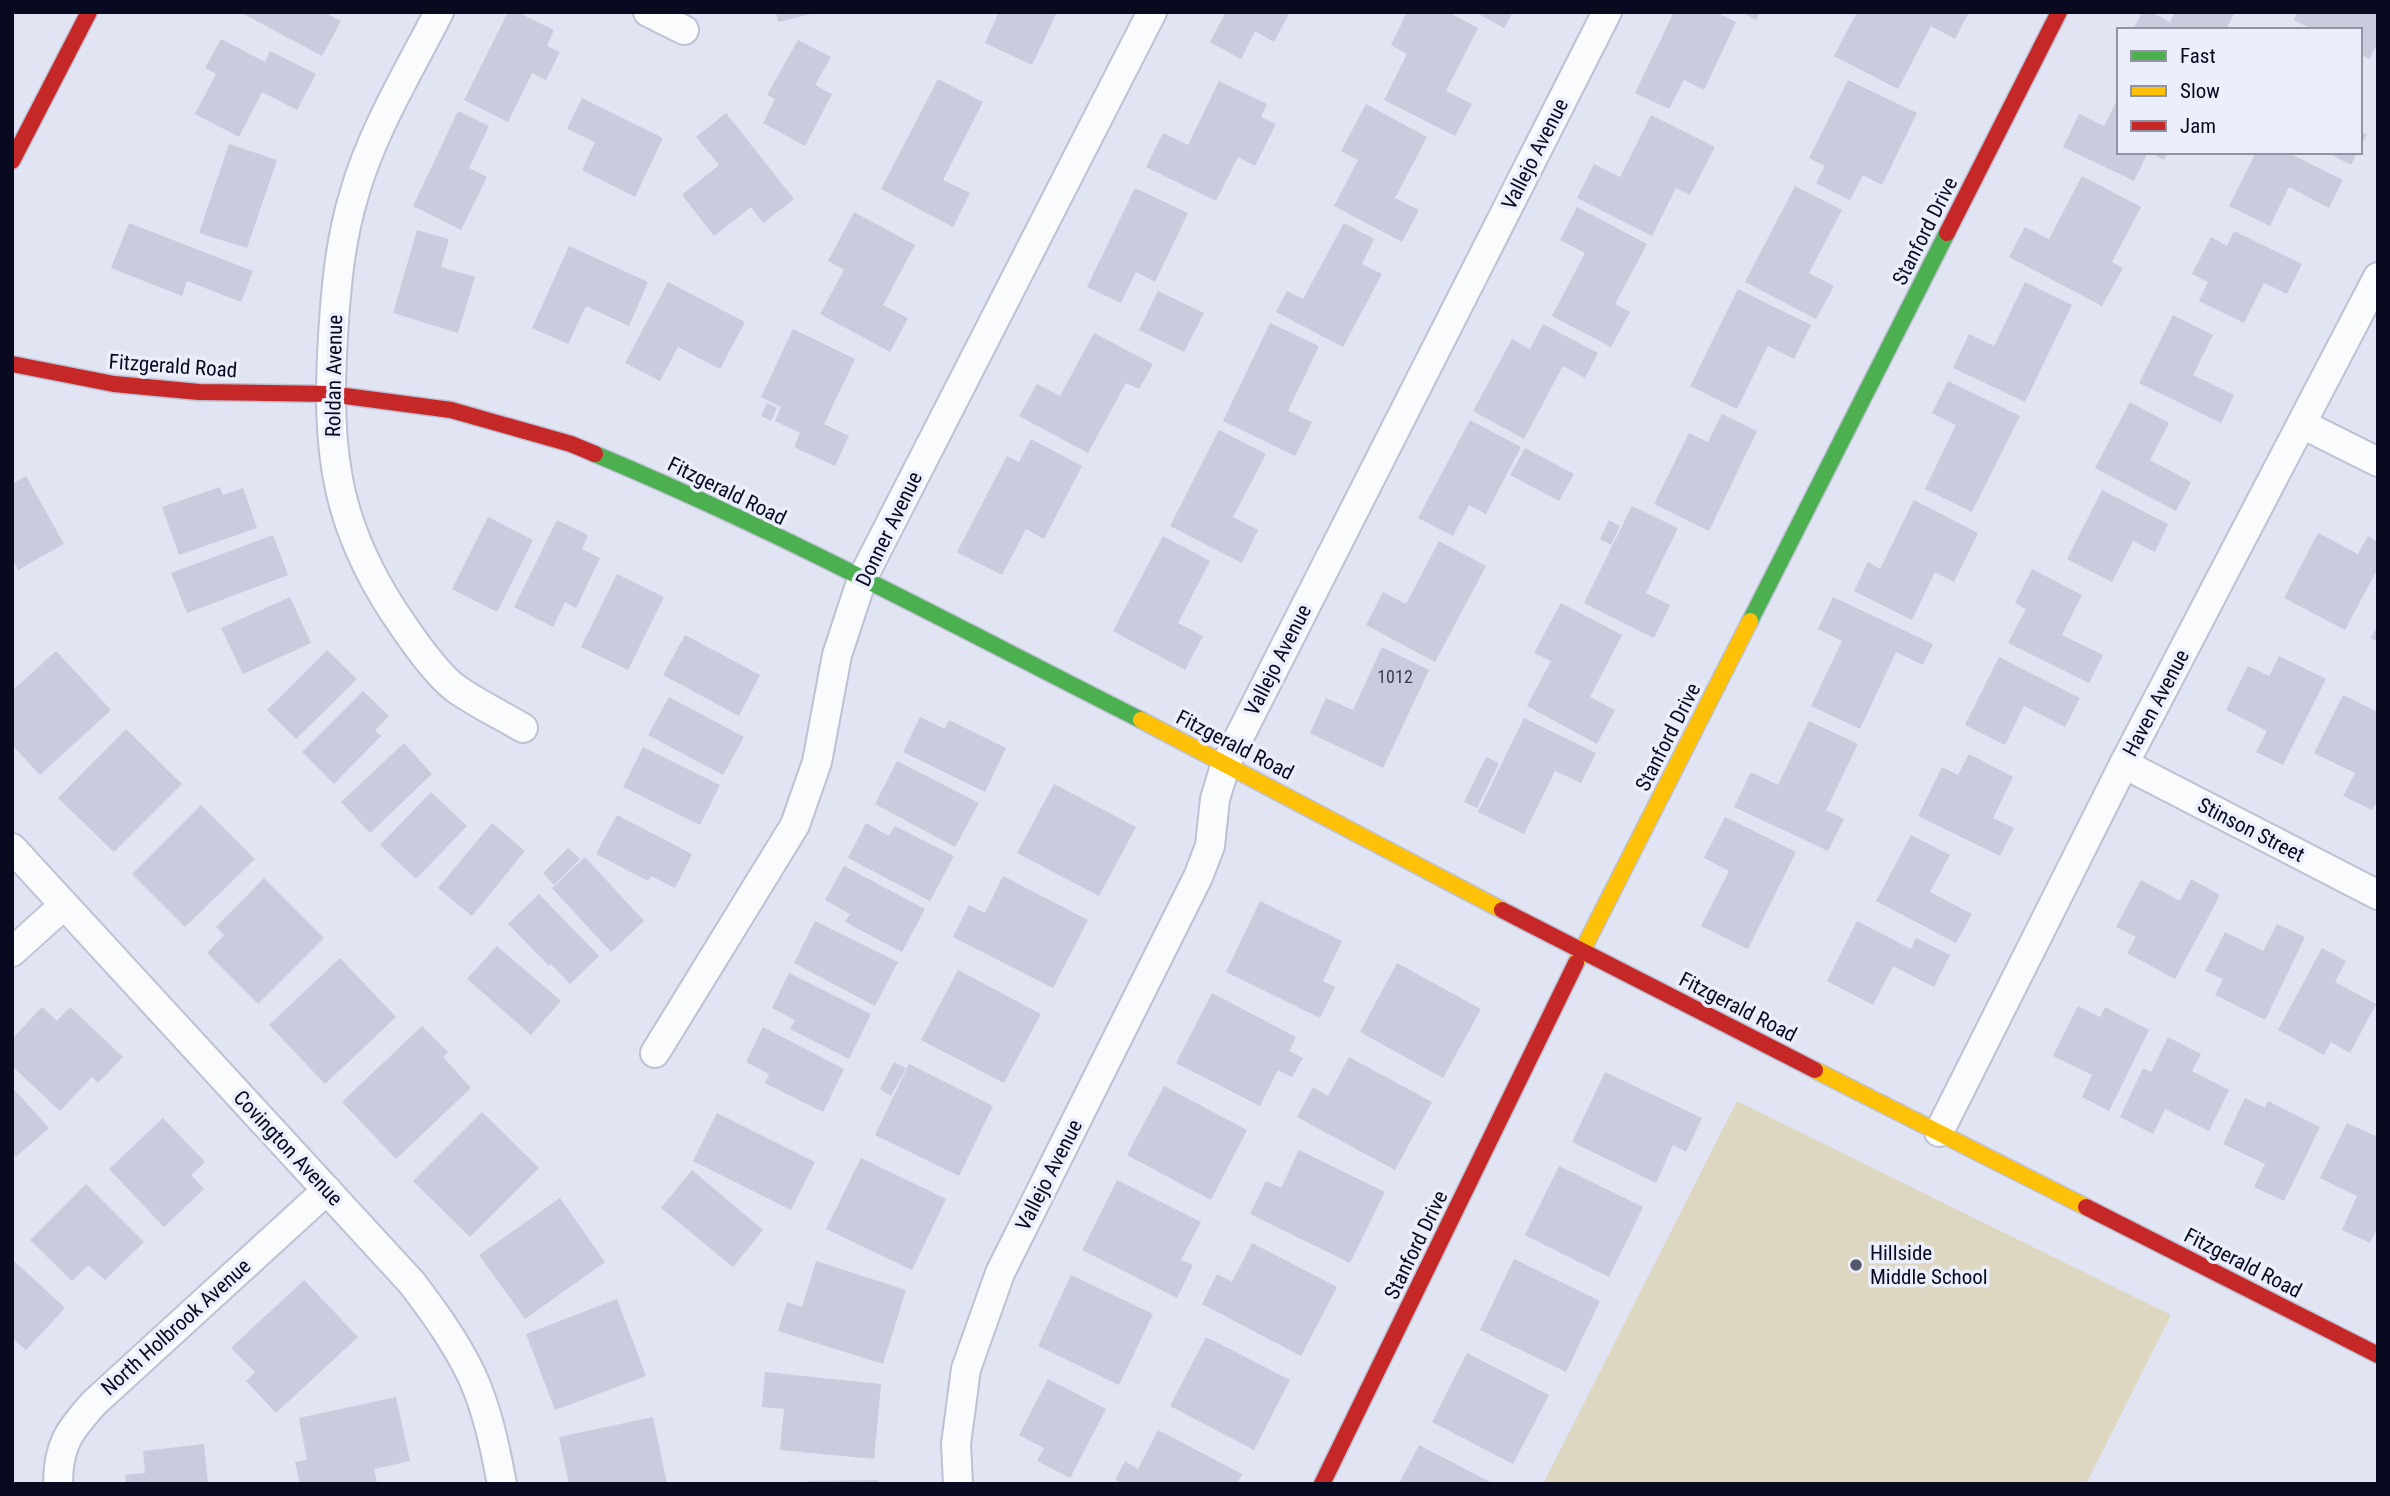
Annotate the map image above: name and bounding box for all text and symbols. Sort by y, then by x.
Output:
legend [2117,28,2362,154]
text: Fast [2180,44,2216,68]
text: Slow [2180,79,2220,103]
street label: Vallejo Avenue [1497,94,1573,214]
text: Jam [2180,114,2216,138]
street label: Stanford Drive [1888,173,1963,289]
street label: Roldan Avenue [321,314,347,437]
street label: Fitzgerald Road [108,350,238,382]
street label: Fitzgerald Road [664,452,790,530]
street label: Donner Avenue [851,468,927,590]
street label: Vallejo Avenue [1240,600,1316,720]
street label: Haven Avenue [2118,646,2194,760]
house number: 1012 [1377,666,1413,687]
street label: Stanford Drive [1631,679,1706,795]
street label: Fitzgerald Road [1172,705,1298,785]
street label: Stinson Street [2194,793,2308,867]
street label: Fitzgerald Road [1675,967,1801,1047]
street label: Covington Avenue [229,1085,348,1211]
street label: Vallejo Avenue [1011,1115,1087,1235]
street label: Stanford Drive [1379,1187,1453,1303]
street label: Fitzgerald Road [2180,1223,2306,1303]
place label: Hillside Middle School [1870,1241,1988,1289]
street label: North Holbrook Avenue [96,1254,256,1400]
marker: Hillside Middle School [1848,1257,1864,1273]

